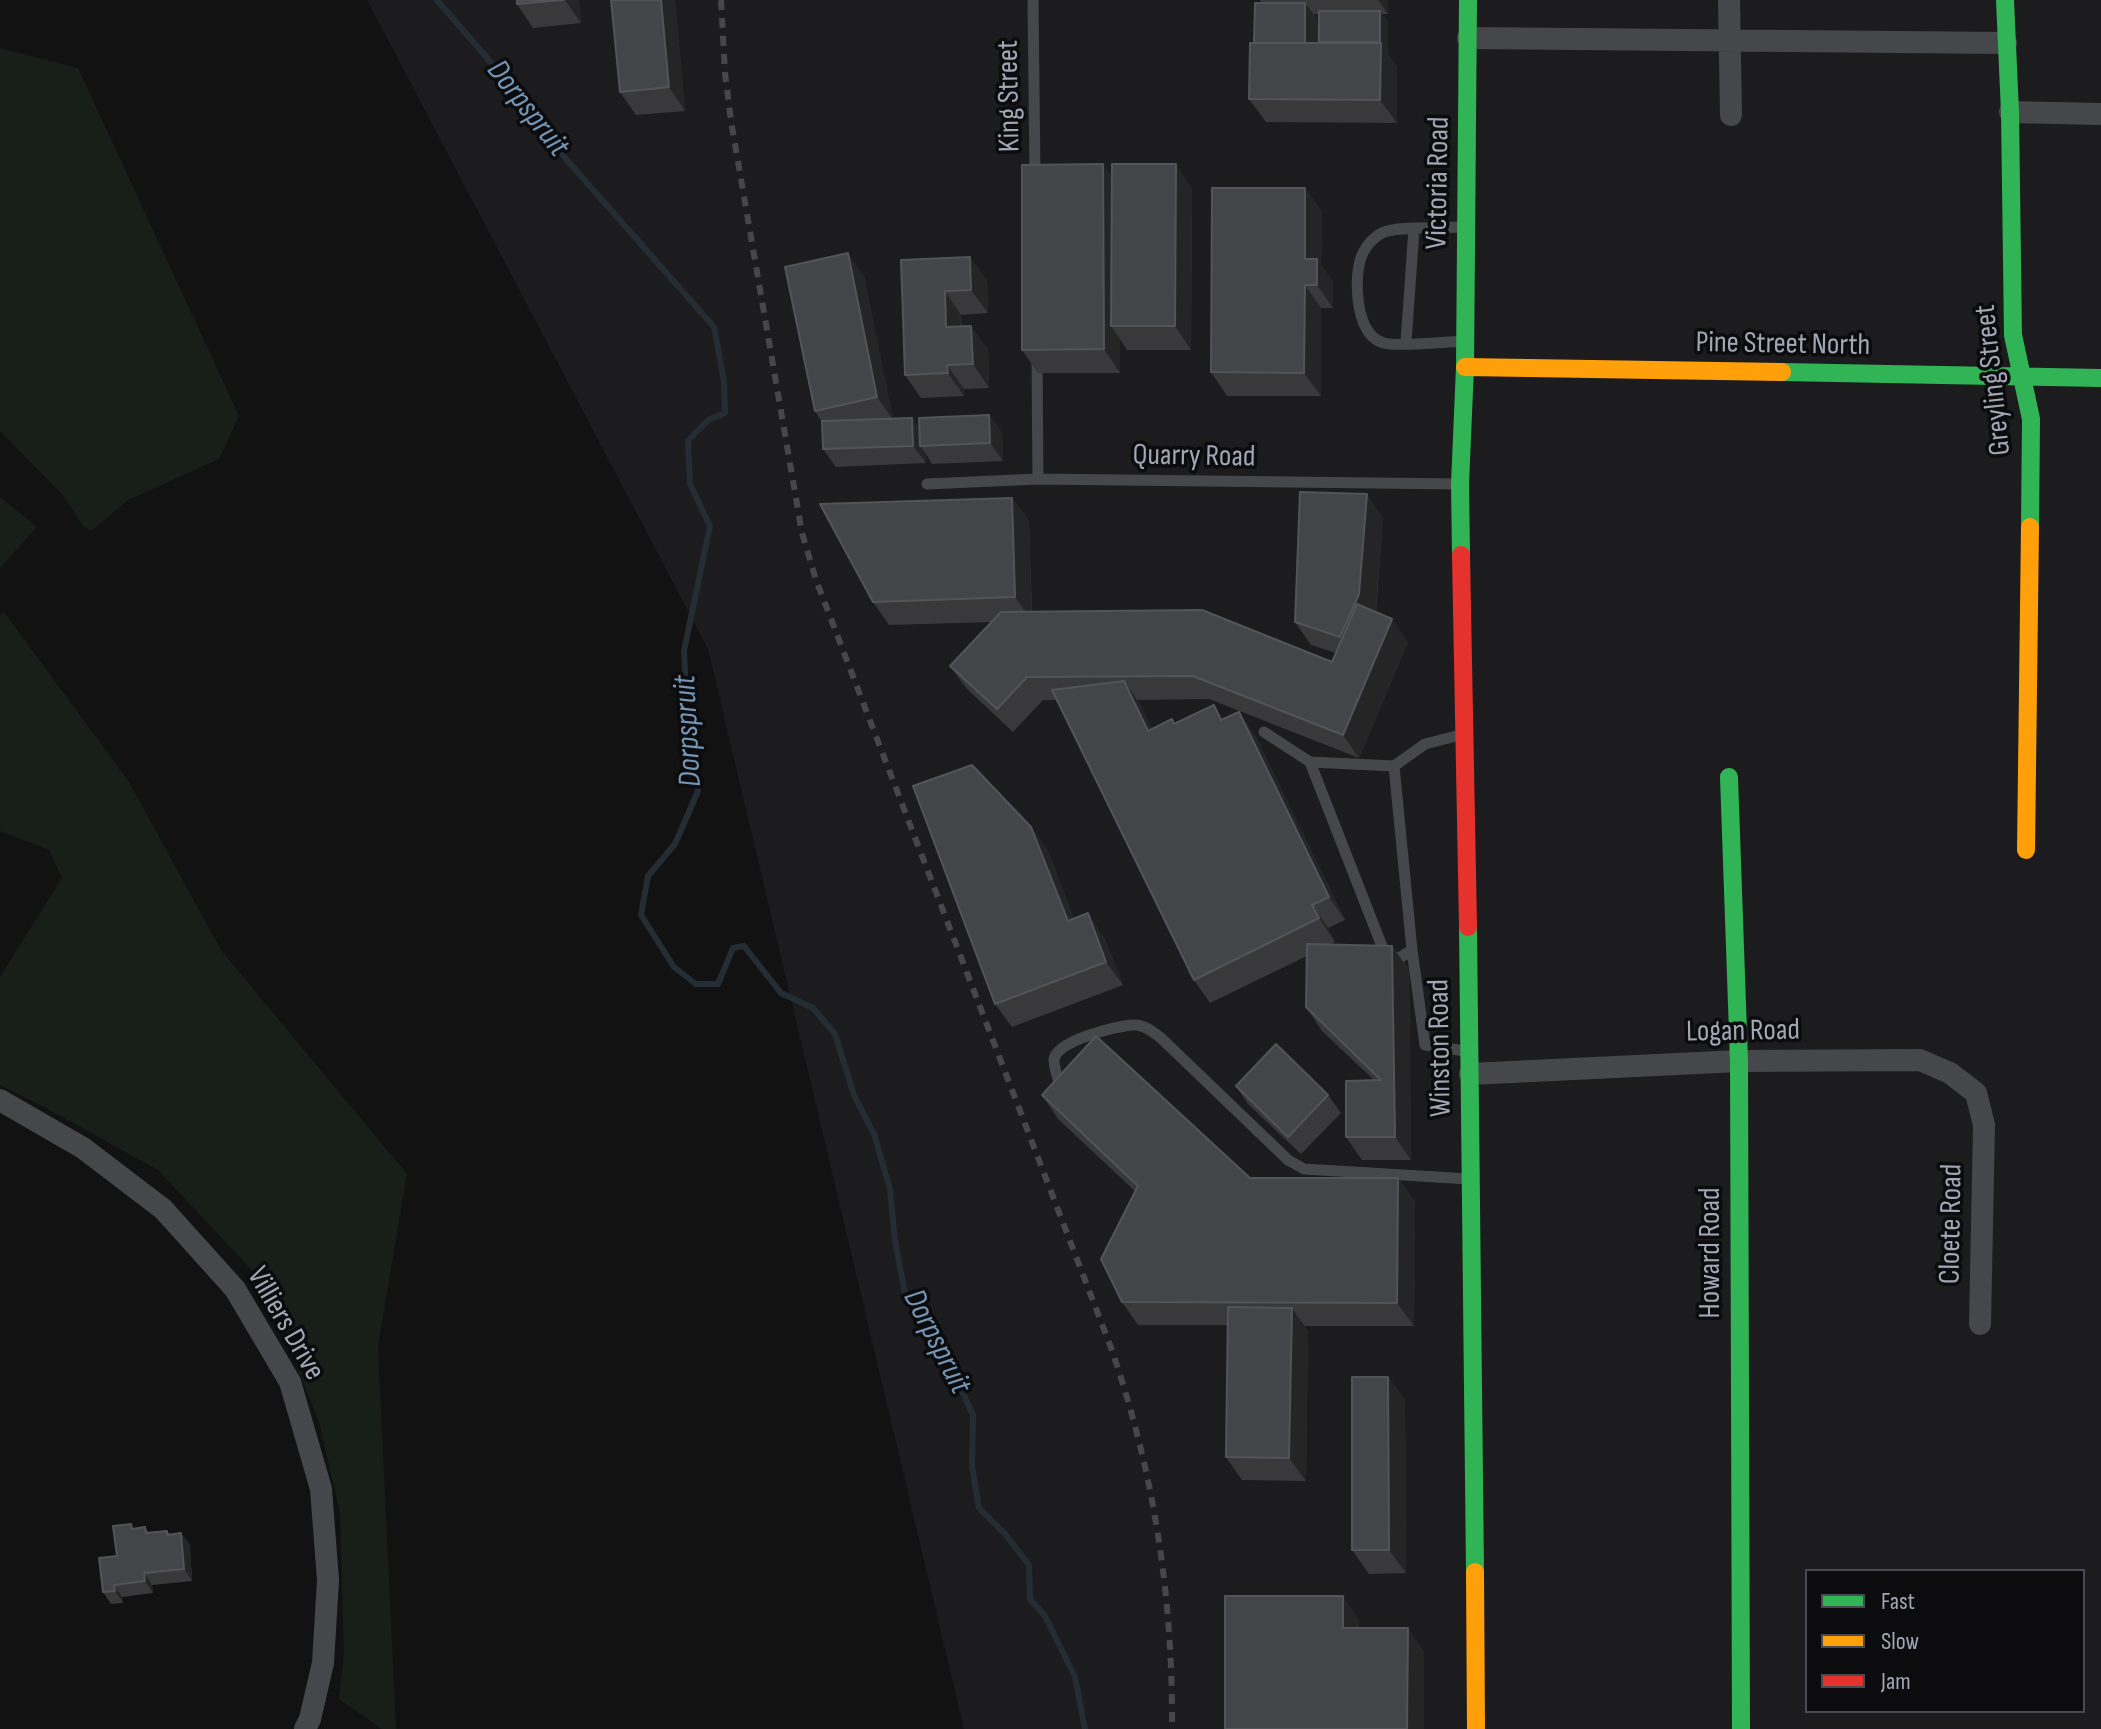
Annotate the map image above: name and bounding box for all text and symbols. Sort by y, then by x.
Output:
street label: King Street [991,40,1029,152]
water label: Dorpspruit [477,53,577,165]
street label: Victoria Road [1420,116,1458,250]
street label: Greyling Street [1968,303,2020,457]
street label: Pine Street North [1695,325,1871,365]
street label: Quarry Road [1132,438,1256,476]
water label: Dorpspruit [667,674,711,788]
street label: Winston Road [1422,979,1460,1117]
street label: Logan Road [1686,1013,1800,1051]
street label: Cloete Road [1933,1164,1971,1284]
street label: Howard Road [1693,1188,1729,1318]
street label: Villiers Drive [238,1261,332,1387]
water label: Dorpspruit [893,1283,979,1401]
legend [1805,1569,2085,1713]
text: Fast [1881,1587,1915,1616]
text: Slow [1881,1627,1919,1656]
text: Jam [1881,1667,1911,1696]

